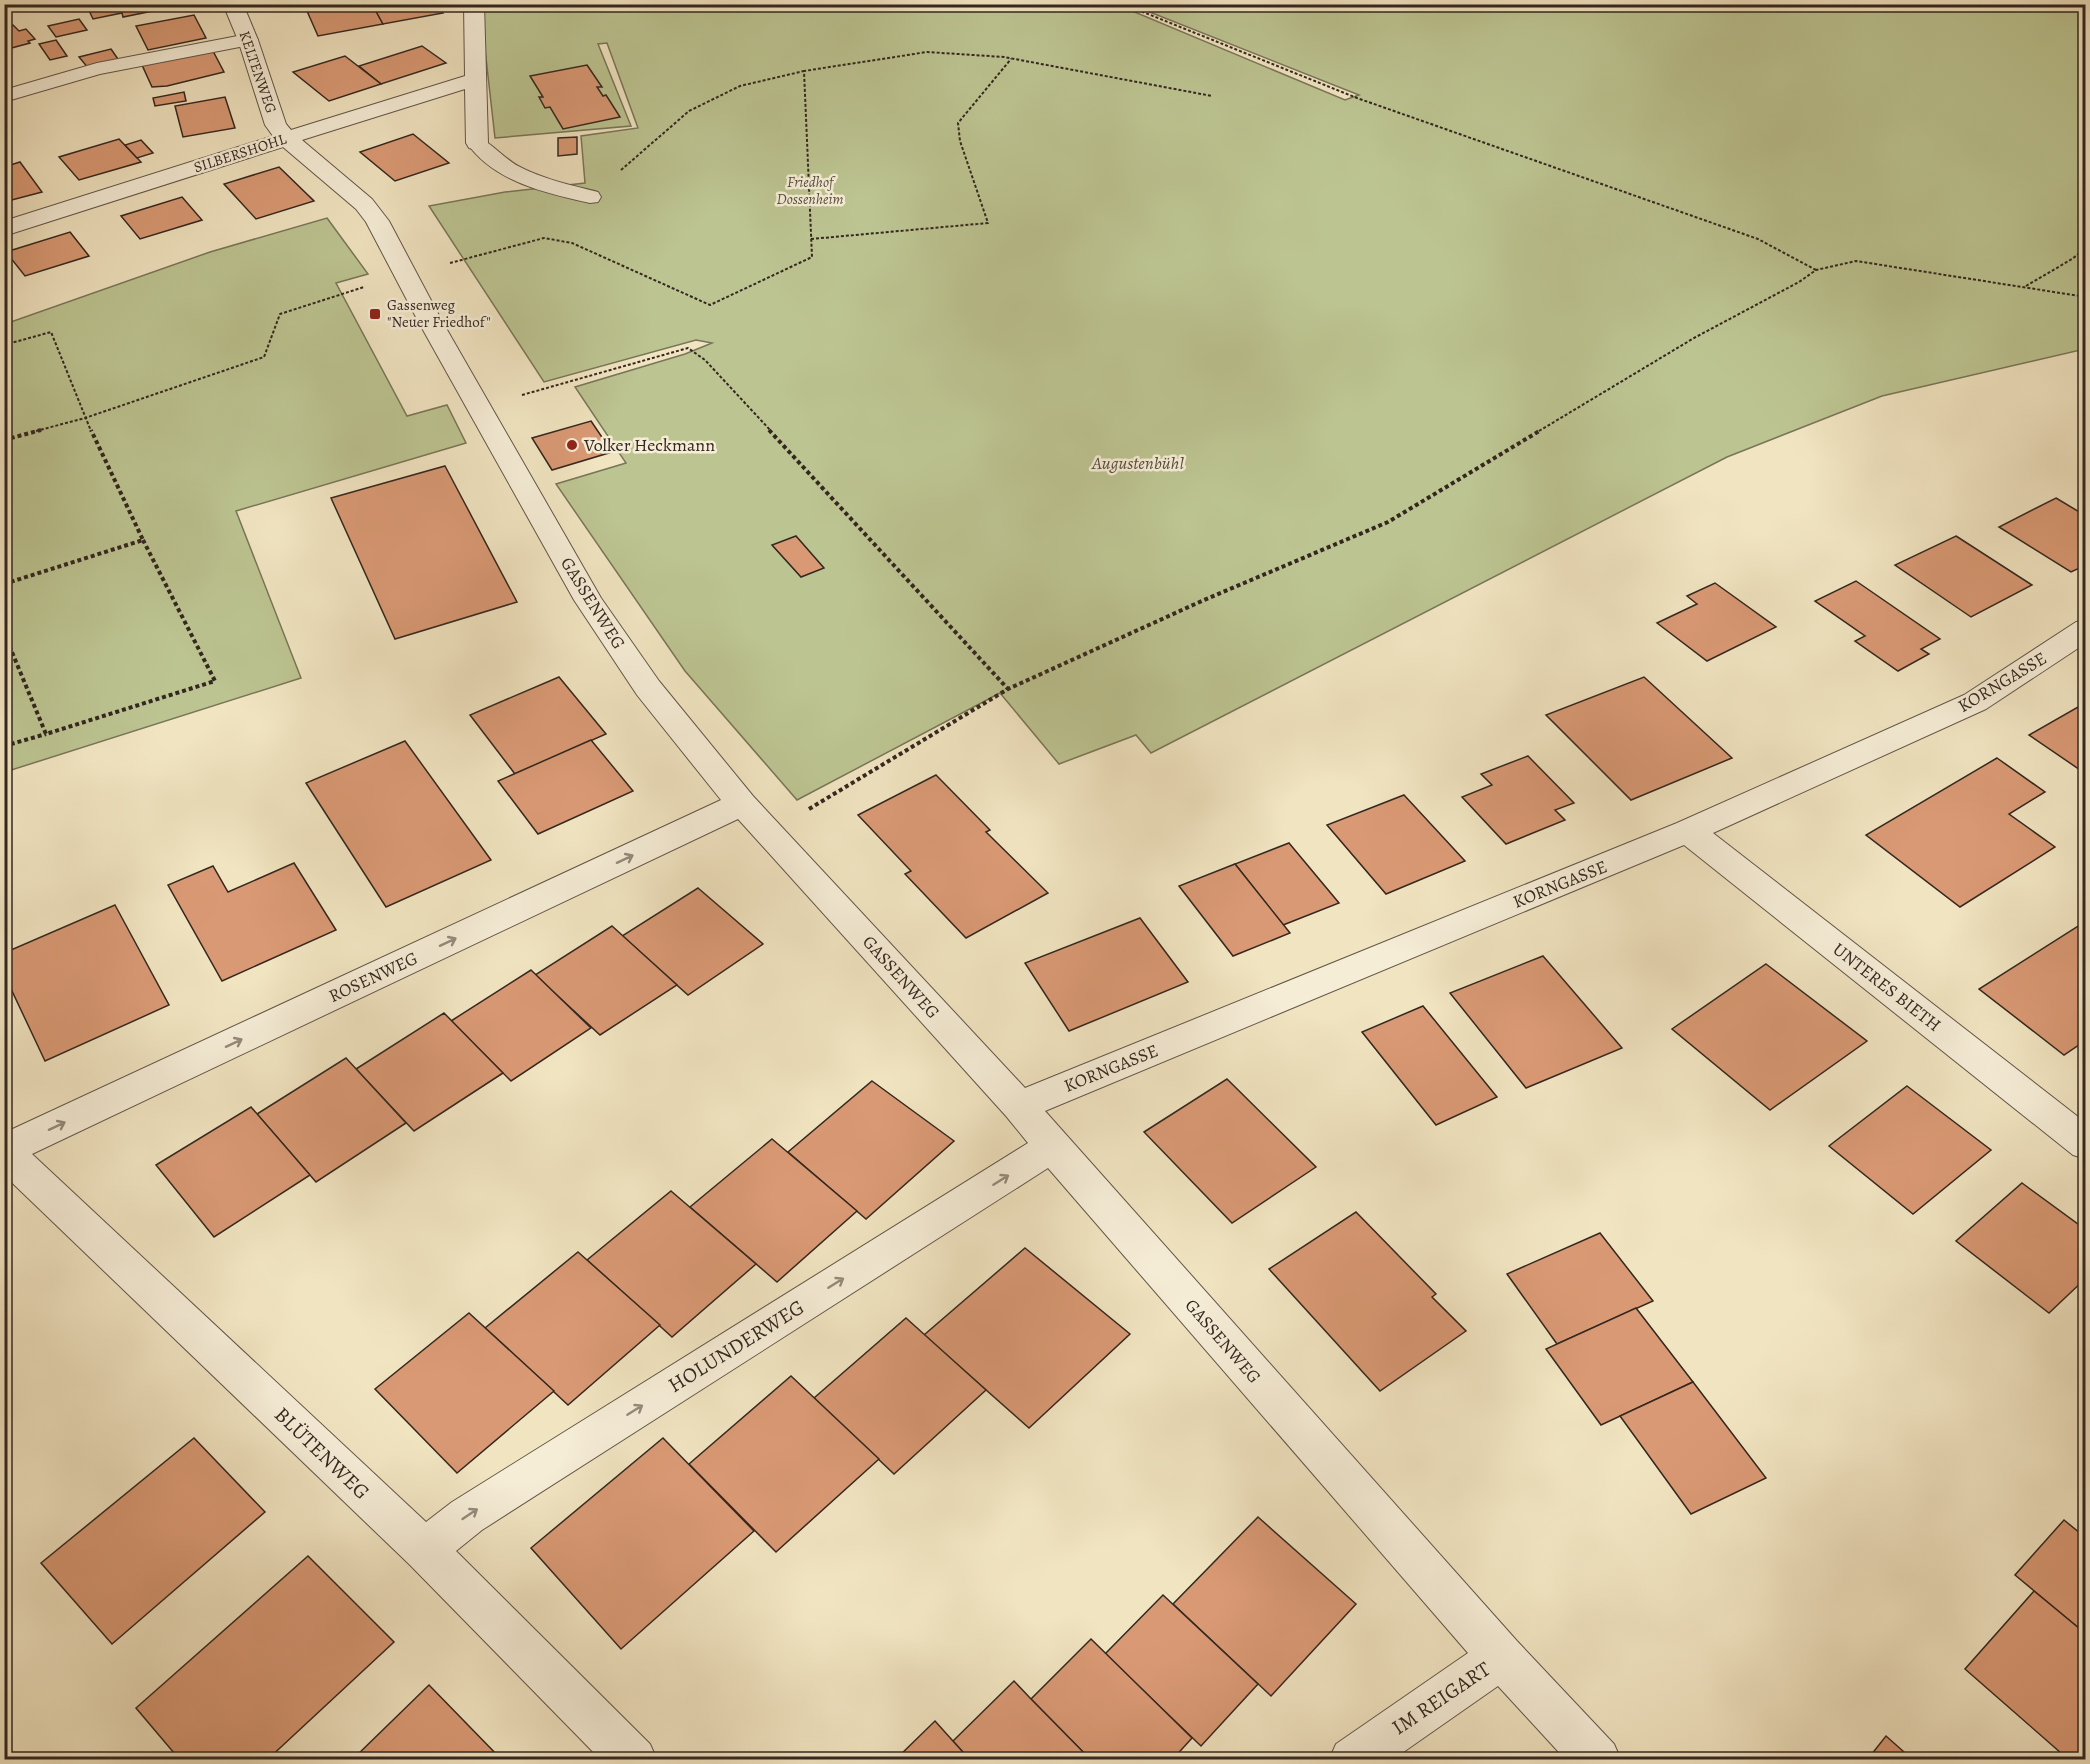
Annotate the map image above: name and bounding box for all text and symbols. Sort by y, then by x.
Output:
street label: KELTENWEG [235,28,281,116]
street label: SILBERSHOHL [191,129,289,177]
park label: Friedhof Dossenheim [777,172,843,209]
place label: Gassenweg "Neuer Friedhof" [387,295,491,332]
marker: Gassenweg "Neuer Friedhof" [368,307,382,321]
place label: Volker Heckmann [583,433,715,457]
marker: Volker Heckmann [565,438,579,452]
park label: Augustenbühl [1091,451,1184,475]
street label: GASSENWEG [555,552,631,654]
street label: KORNGASSE [1953,646,2051,718]
one-way arrow [615,853,633,864]
street label: KORNGASSE [1509,854,1611,914]
street label: GASSENWEG [857,930,945,1024]
one-way arrow [439,935,457,947]
street label: UNTERES BIETH [1828,937,1946,1037]
street label: ROSENWEG [325,946,421,1008]
one-way arrow [224,1036,242,1048]
street label: KORNGASSE [1060,1038,1162,1098]
one-way arrow [48,1119,66,1131]
one-way arrow [992,1173,1009,1185]
one-way arrow [827,1277,844,1289]
street label: HOLUNDERWEG [663,1293,809,1399]
street label: GASSENWEG [1180,1294,1266,1388]
street label: BLÜTENWEG [268,1401,376,1505]
one-way arrow [626,1403,643,1415]
one-way arrow [462,1508,478,1520]
street label: IM REIGART [1386,1655,1496,1741]

